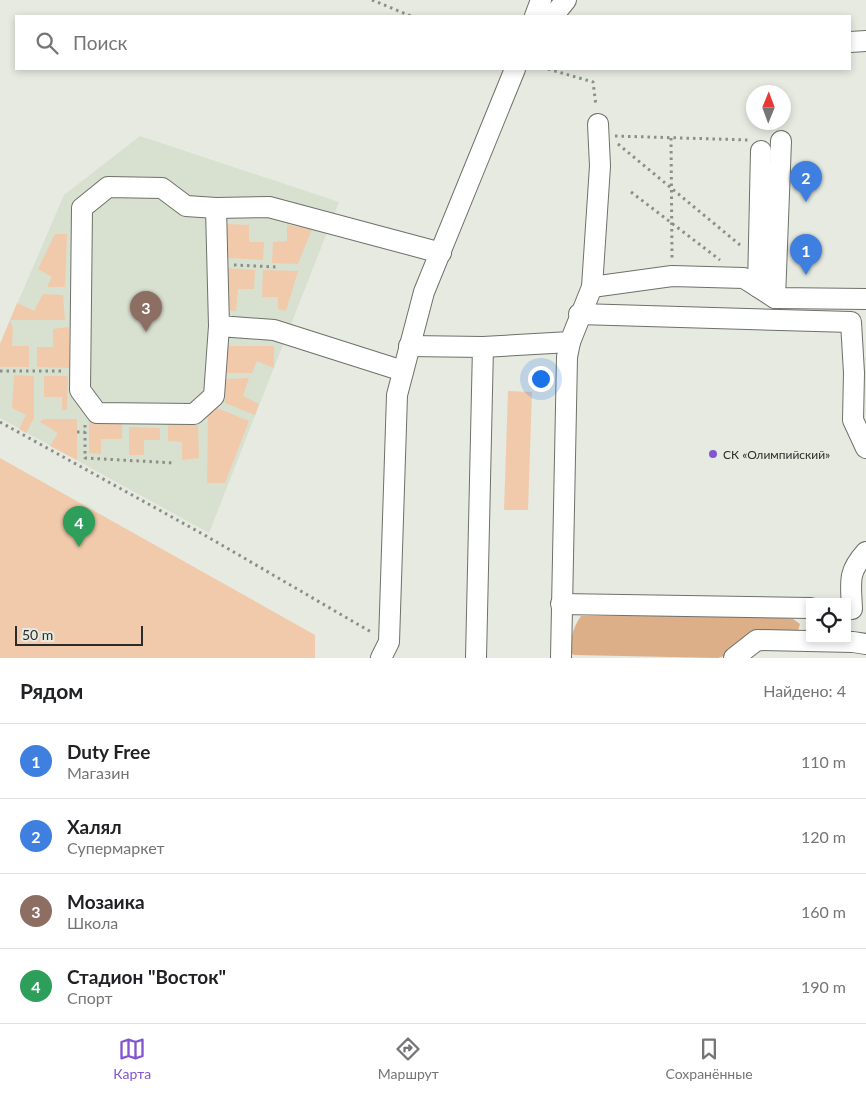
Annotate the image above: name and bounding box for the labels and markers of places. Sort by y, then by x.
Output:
pin: 2 [790,161,822,202]
pin: 1 [790,234,822,275]
pin: 3 [130,291,162,332]
place label: СК «Олимпийский» [723,447,830,462]
marker: СК «Олимпийский» [707,448,719,460]
pin: 4 [63,506,95,547]

